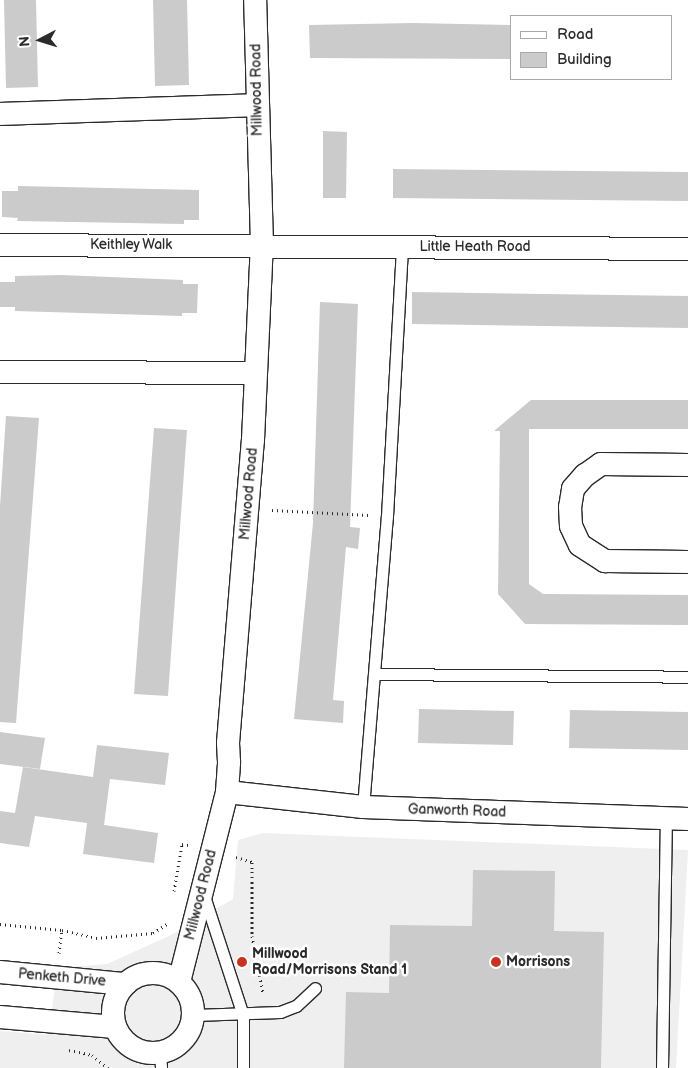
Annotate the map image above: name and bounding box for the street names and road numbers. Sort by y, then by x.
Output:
street label: Millwood Road [248,44,266,136]
street label: Keithley Walk [89,237,173,253]
street label: Little Heath Road [419,239,531,255]
street label: Millwood Road [237,447,261,541]
street label: Ganworth Road [408,801,506,821]
street label: Millwood Road [182,848,220,942]
street label: Penketh Drive [17,966,107,990]

